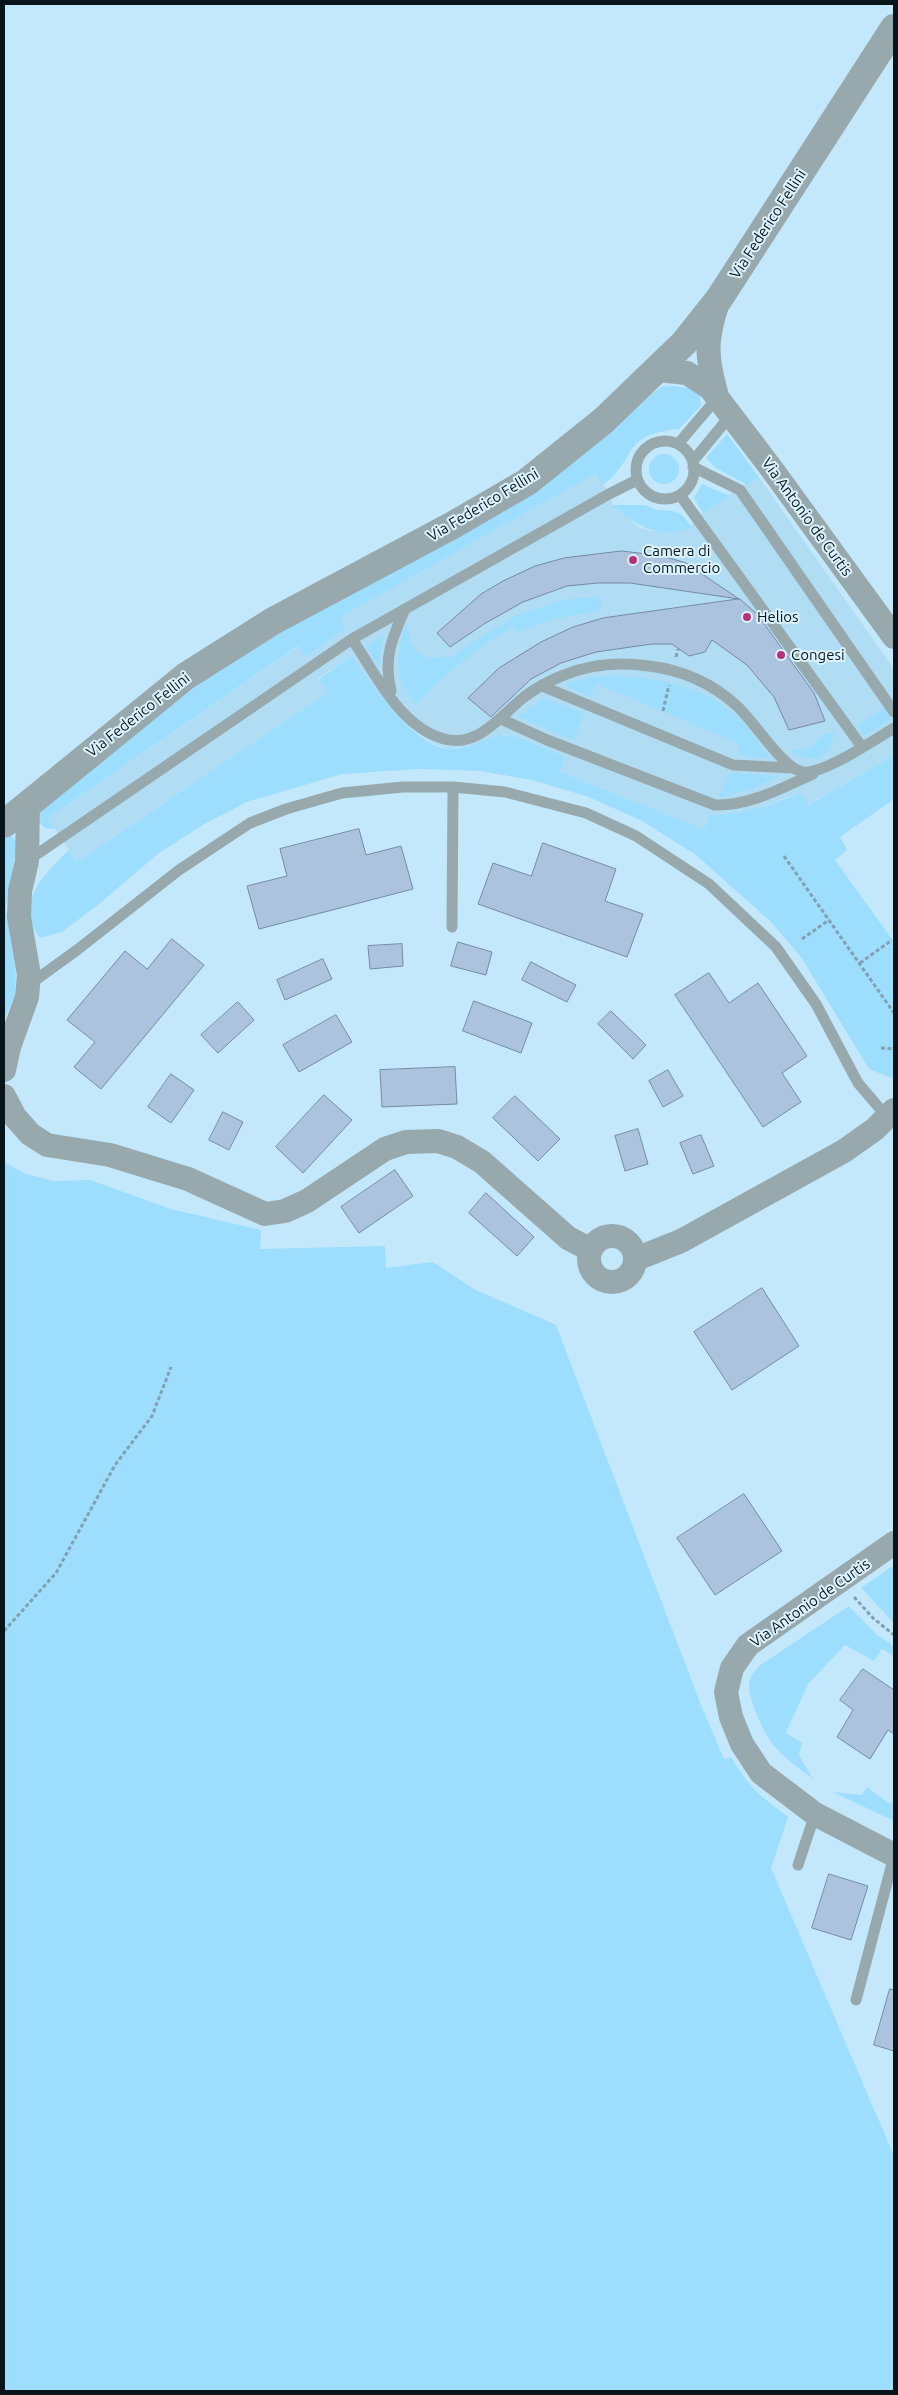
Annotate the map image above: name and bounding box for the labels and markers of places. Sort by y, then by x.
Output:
place label: Camera di Commercio [643,542,720,577]
marker: Camera di Commercio [627,554,639,566]
place label: Helios [757,608,799,626]
marker: Helios [741,611,753,623]
place label: Congesi [791,646,845,664]
marker: Congesi [775,649,787,661]

